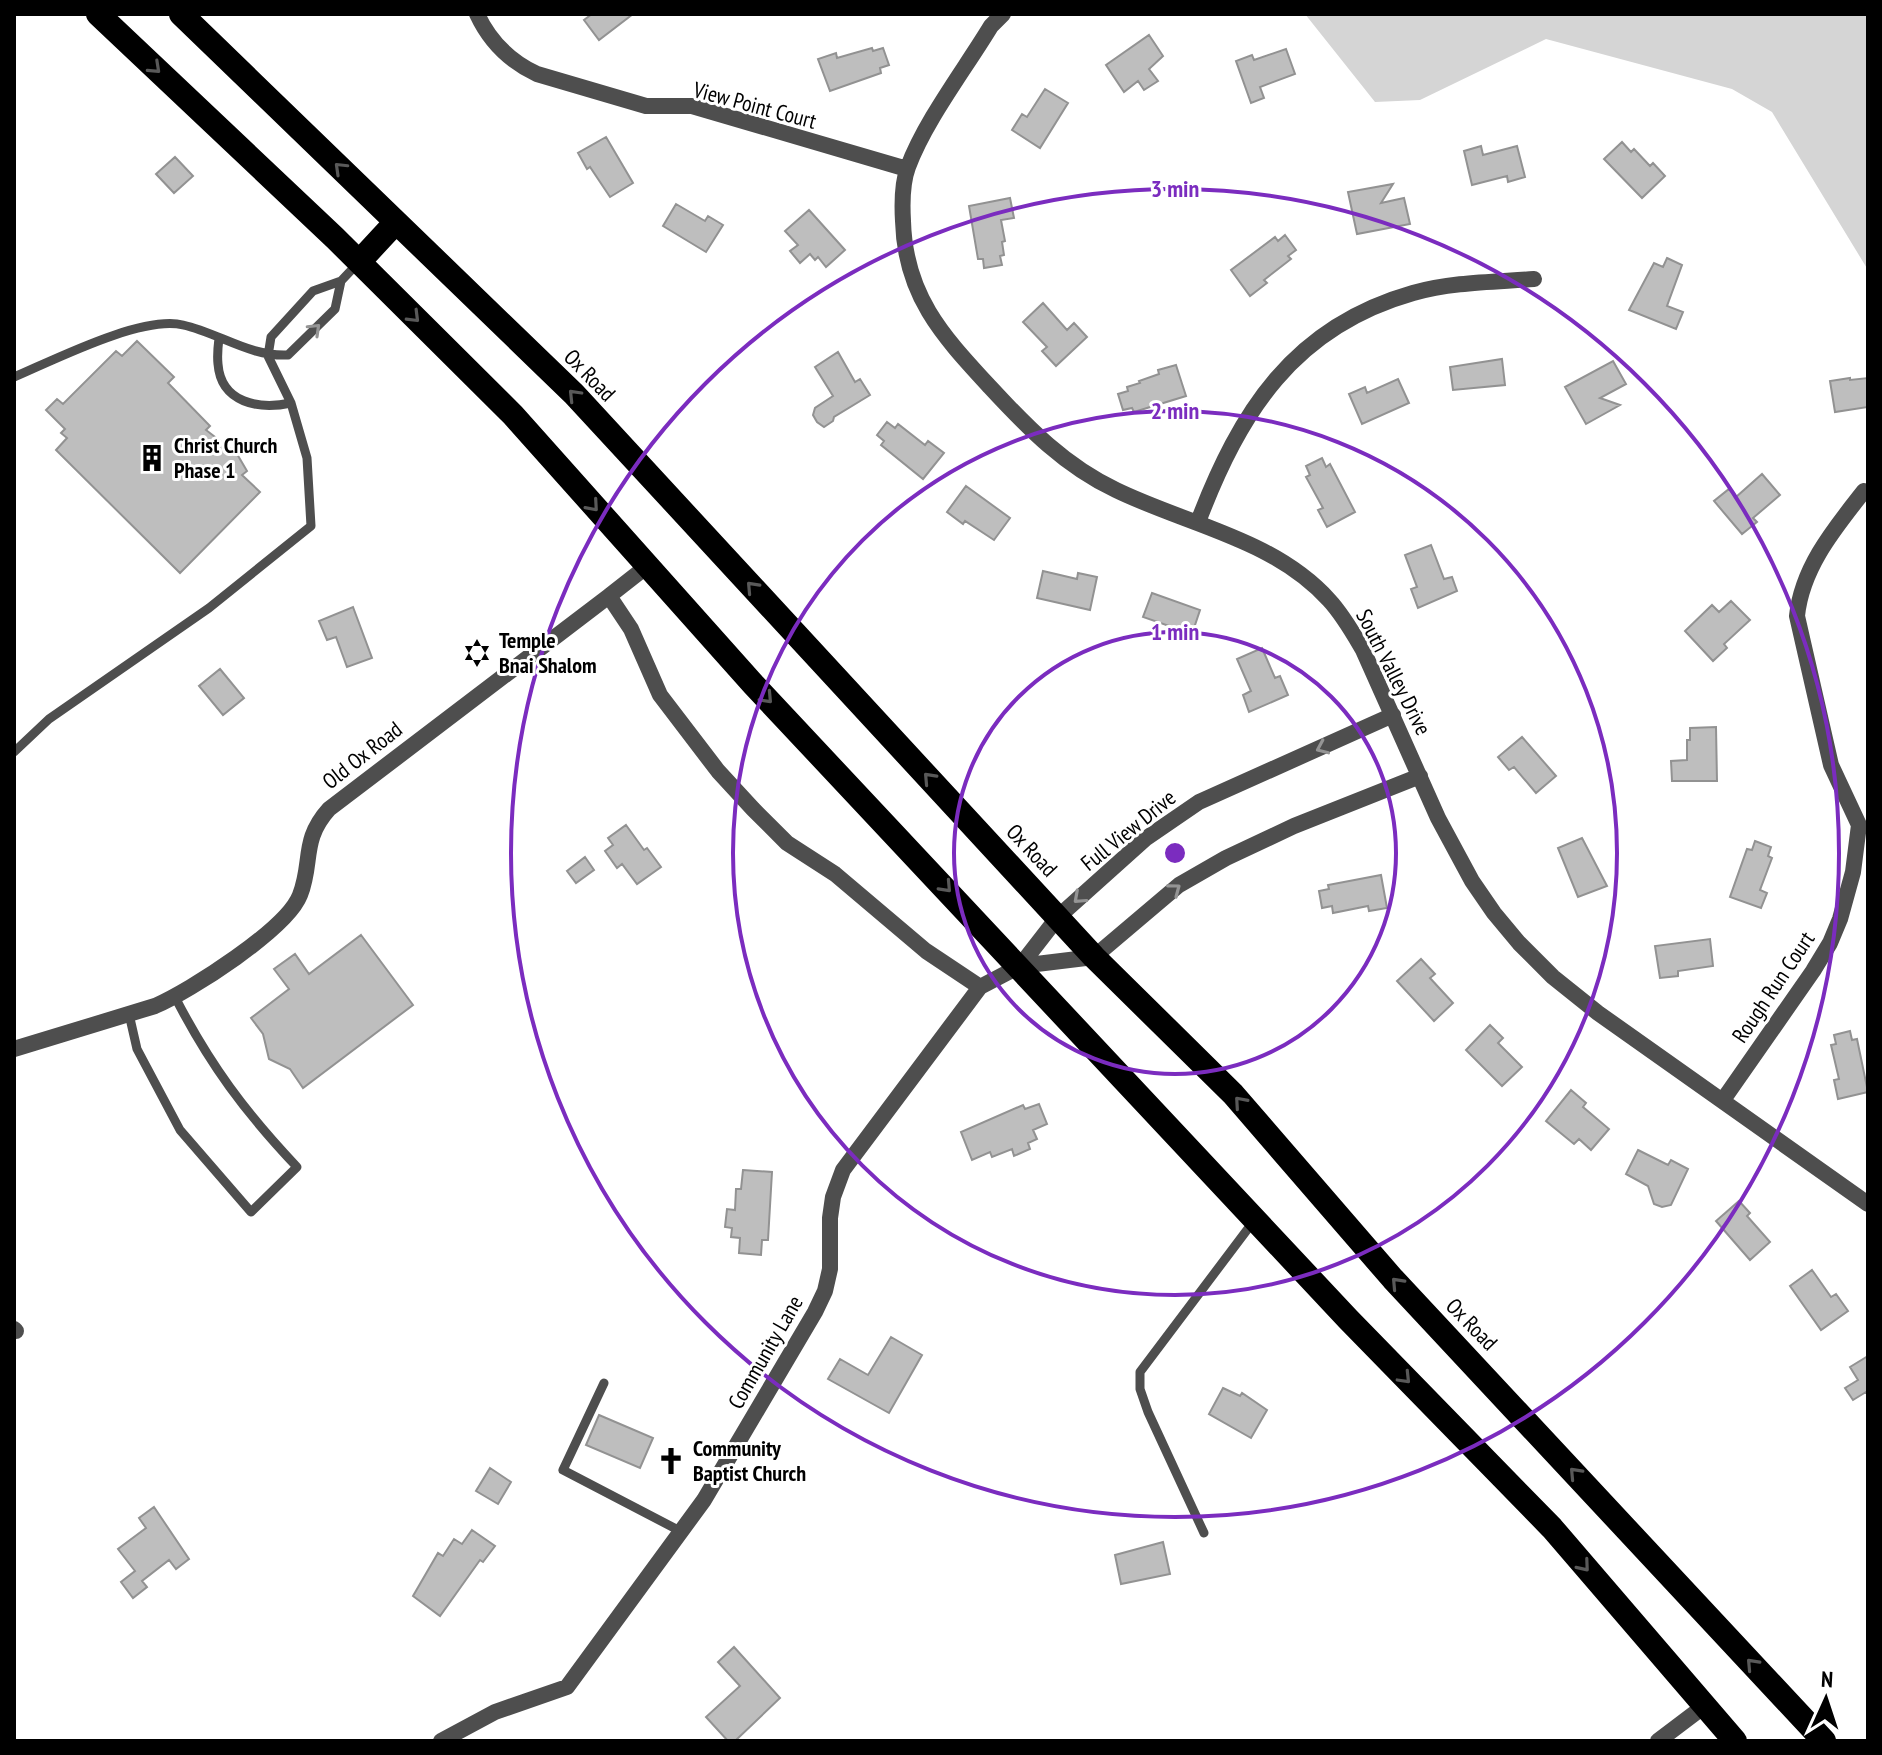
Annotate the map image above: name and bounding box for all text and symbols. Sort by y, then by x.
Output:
one-way arrow [146,58,160,73]
street label: View Point Court [689,75,820,135]
one-way arrow [335,163,349,177]
text: 3 min [1151,173,1199,204]
one-way arrow [405,308,419,322]
one-way arrow [306,324,320,338]
street label: Ox Road [558,343,622,407]
one-way arrow [569,390,584,404]
text: 2 min [1151,395,1199,426]
place label: Christ Church Phase 1 [174,431,278,484]
building icon: Christ Church Phase 1 [137,443,167,473]
one-way arrow [583,496,597,511]
one-way arrow [747,582,762,596]
street label: South Valley Drive [1350,604,1438,740]
text: 1 min [1151,616,1199,647]
place label: Temple Bnai Shalom [499,626,597,679]
synagogue icon: Temple Bnai Shalom [462,638,492,668]
one-way arrow [758,689,772,704]
street label: Old Ox Road [316,715,408,795]
one-way arrow [1315,738,1330,754]
one-way arrow [924,772,938,787]
street label: Full View Drive [1075,783,1181,877]
street label: Ox Road [1001,818,1063,882]
centre of rings [1161,839,1189,867]
one-way arrow [936,878,950,893]
one-way arrow [1167,884,1181,899]
one-way arrow [1074,888,1089,903]
street label: Rough Run Court [1726,926,1820,1048]
one-way arrow [1236,1097,1250,1112]
one-way arrow [1393,1278,1407,1293]
street label: Community Lane [721,1290,809,1414]
street label: Ox Road [1440,1292,1504,1356]
one-way arrow [1396,1369,1410,1383]
place label: Community Baptist Church [693,1434,806,1487]
church icon: Community Baptist Church [656,1446,686,1476]
one-way arrow [1570,1468,1585,1482]
one-way arrow [1574,1557,1589,1571]
one-way arrow [1746,1659,1761,1673]
north arrow [1786,1659,1866,1739]
text: N [1820,1665,1834,1693]

